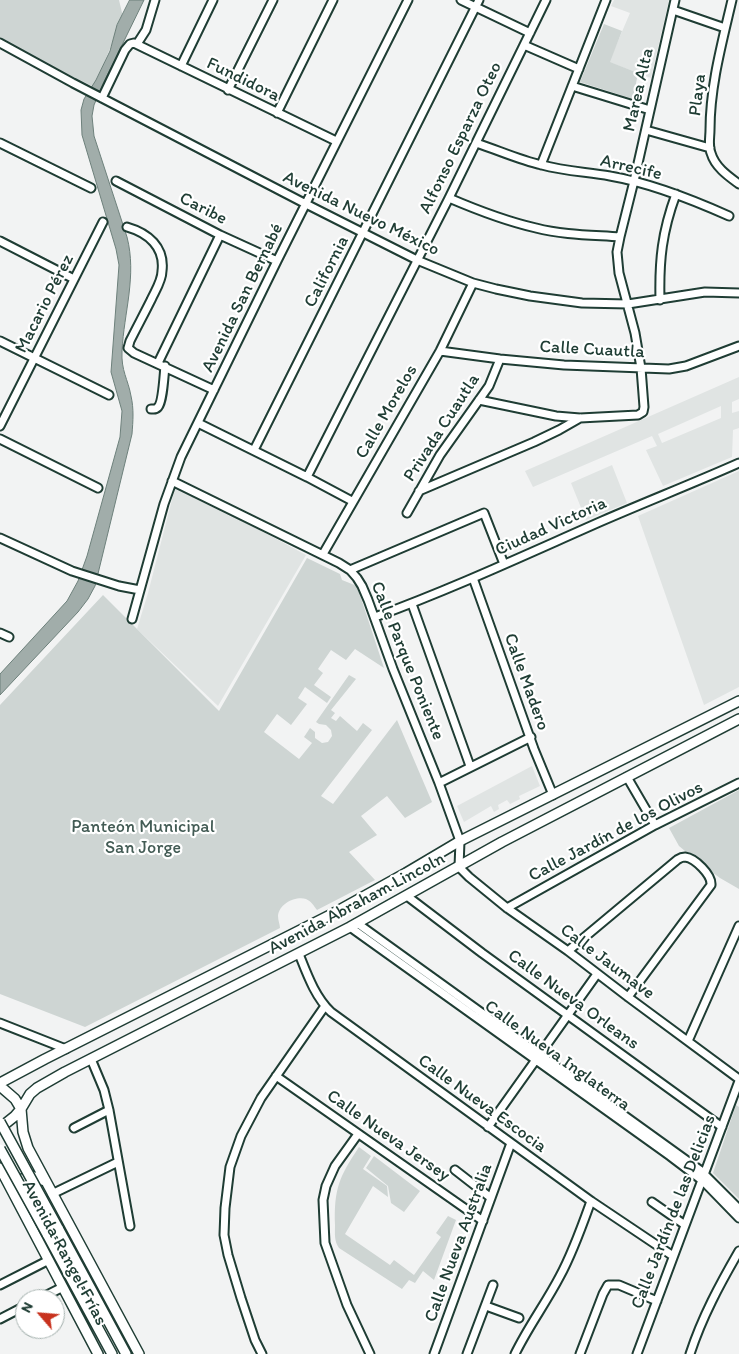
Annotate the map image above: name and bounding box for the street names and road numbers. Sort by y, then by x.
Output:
street label: Marea Alta [619,46,659,134]
street label: Fundidora [203,53,283,107]
street label: Alfonso Esparza Oteo [415,59,507,217]
street label: Playa [685,73,711,117]
street label: Arrecife [598,150,664,186]
street label: Avenida Nuevo México [279,167,443,261]
street label: Caribe [175,188,231,230]
street label: Avenida San Bernabé [198,220,288,376]
street label: California [300,233,354,311]
street label: Macario Pérez [11,251,79,357]
street label: Calle Cuautla [539,336,645,364]
street label: Calle Morelos [351,361,423,463]
street label: Privada Cuautla [399,370,485,486]
street label: Ciudad Victoria [492,493,610,561]
street label: Calle Parque Poniente [365,579,449,743]
street label: Calle Madero [498,631,554,733]
street label: Calle Jardín de los Olivos [525,777,707,887]
street label: Avenida Abraham Lincoln [265,848,449,960]
street label: Calle Jaumave [555,919,659,1005]
street label: Calle Nueva Orleans [503,945,643,1055]
street label: Calle Nueva Inglaterra [480,996,634,1116]
street label: Calle Nueva Escocia [413,1050,551,1158]
street label: Calle Nueva Jersey [322,1085,454,1187]
street label: Calle Jardín de las Delicias [627,1112,721,1312]
street label: Calle Nueva Australia [420,1161,498,1325]
street label: Avenida Rangel Frías [17,1177,111,1329]

